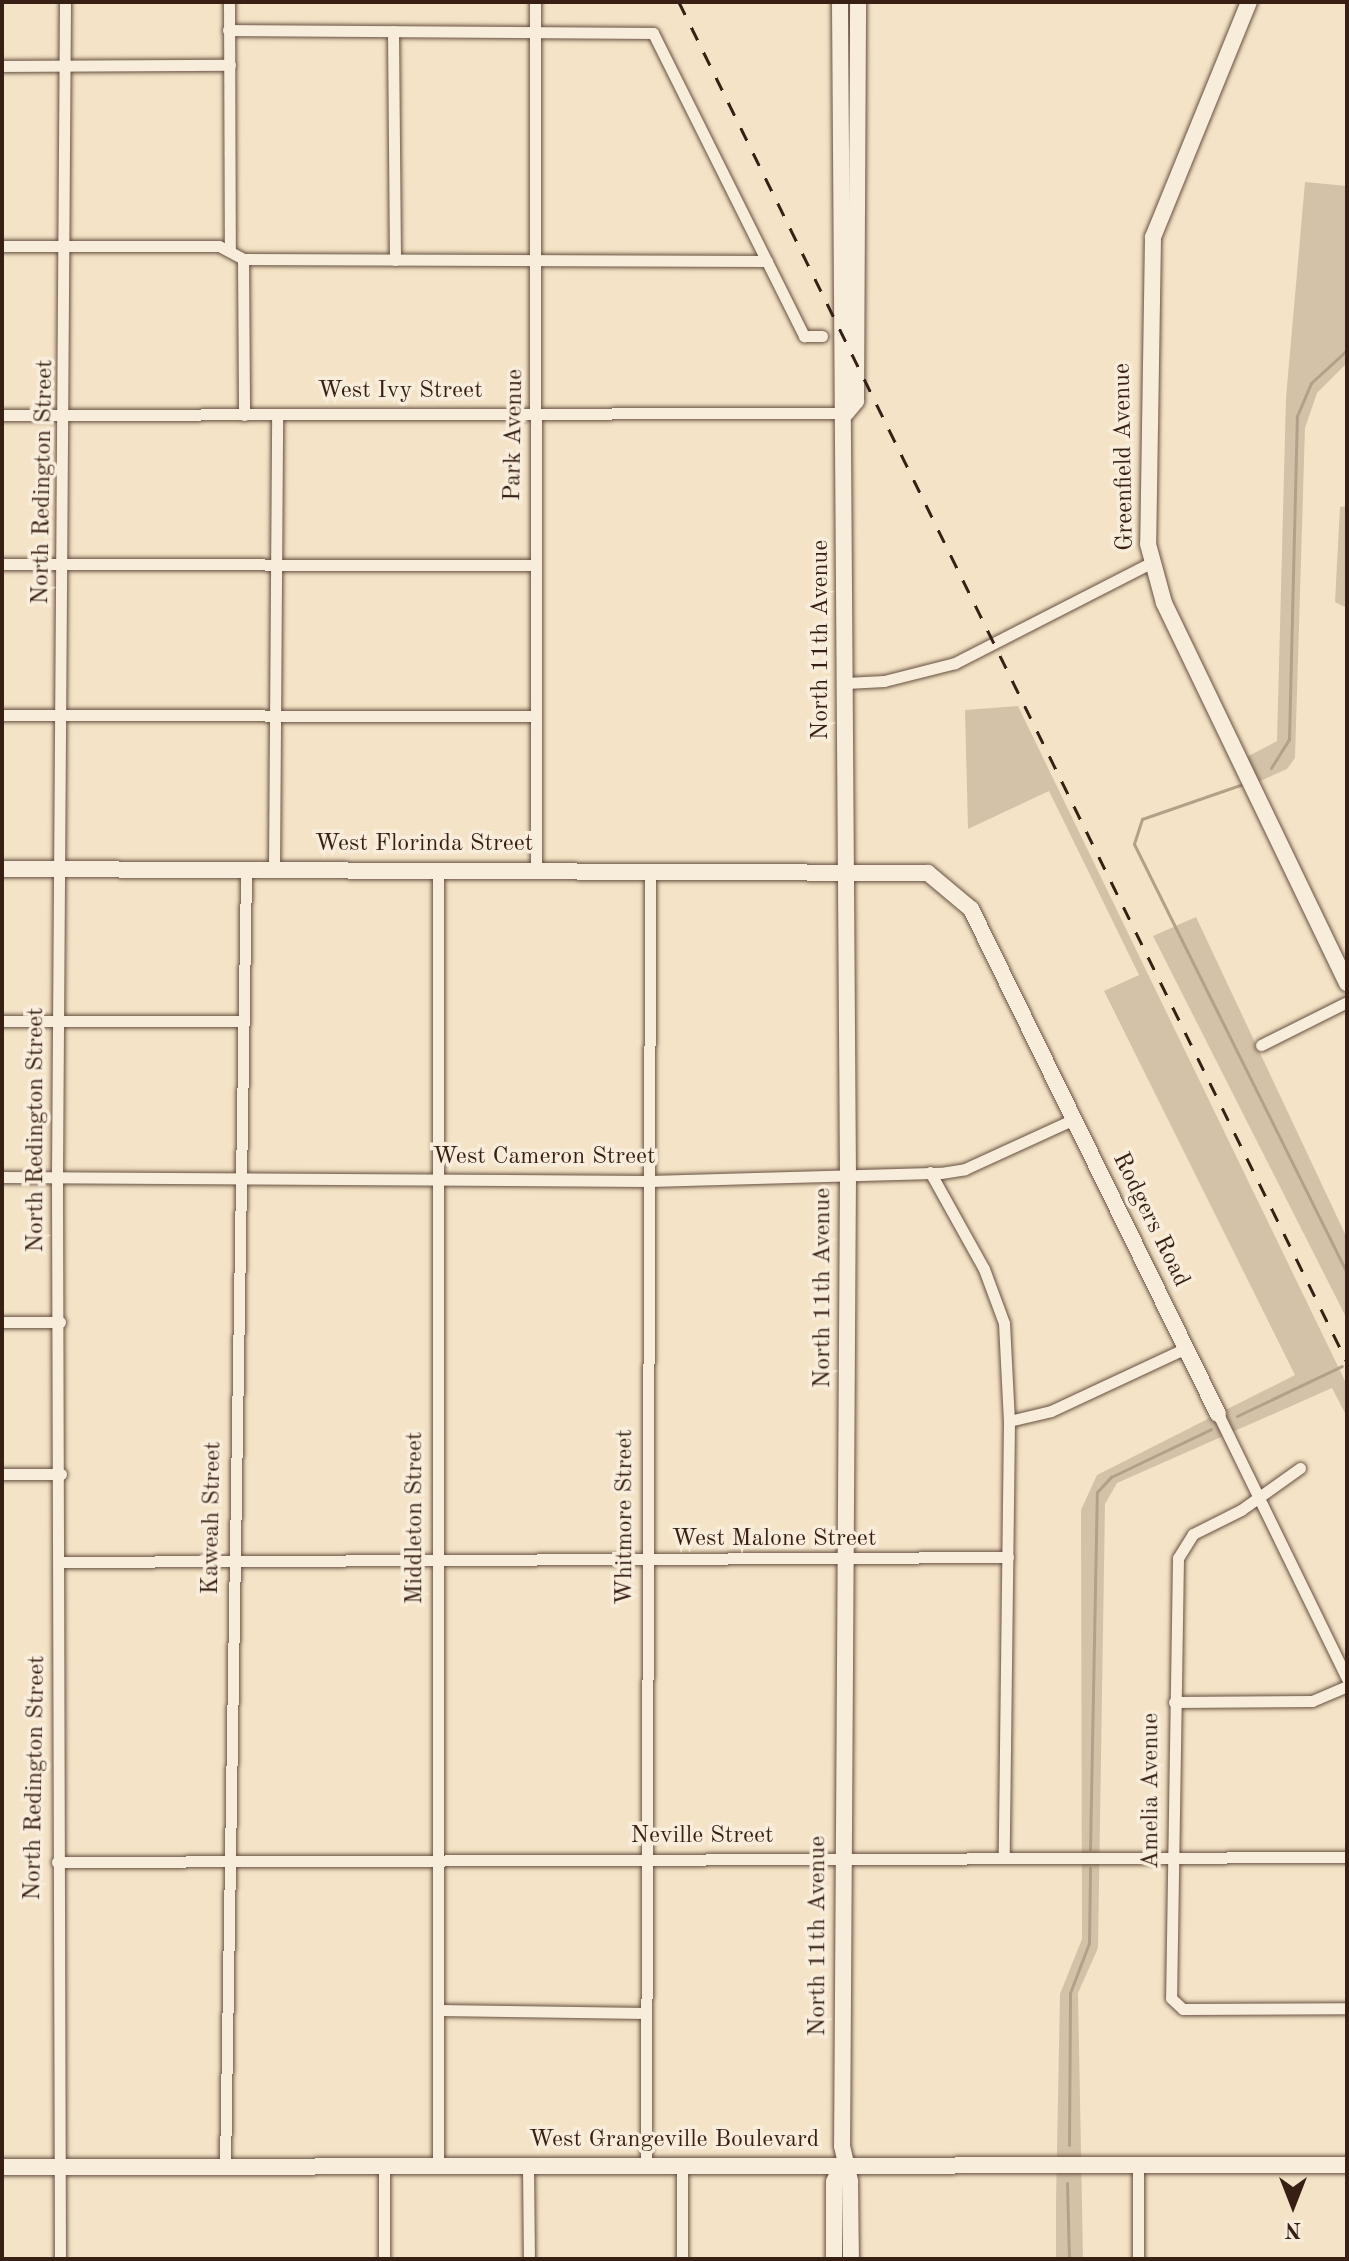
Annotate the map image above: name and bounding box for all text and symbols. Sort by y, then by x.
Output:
street label: North Redington Street [27,359,61,605]
street label: Greenfield Avenue [1109,363,1141,551]
street label: Park Avenue [499,369,531,501]
street label: West Ivy Street [317,378,483,406]
street label: North 11th Avenue [808,540,836,740]
street label: West Florinda Street [315,831,533,859]
street label: North Redington Street [23,1007,51,1253]
street label: West Cameron Street [433,1144,655,1172]
street label: Rodgers Road [1105,1148,1195,1292]
street label: North 11th Avenue [810,1188,838,1388]
street label: Whitmore Street [612,1429,640,1605]
street label: Middleton Street [402,1432,430,1604]
street label: Kaweah Street [197,1441,229,1595]
street label: West Malone Street [672,1526,876,1554]
street label: North Redington Street [19,1655,53,1901]
street label: Amelia Avenue [1138,1713,1166,1869]
street label: Neville Street [630,1823,774,1851]
street label: North 11th Avenue [805,1836,833,2036]
street label: West Grangeville Boulevard [529,2127,819,2155]
north arrow [1253,2165,1333,2245]
text: N [1285,2218,1301,2240]

